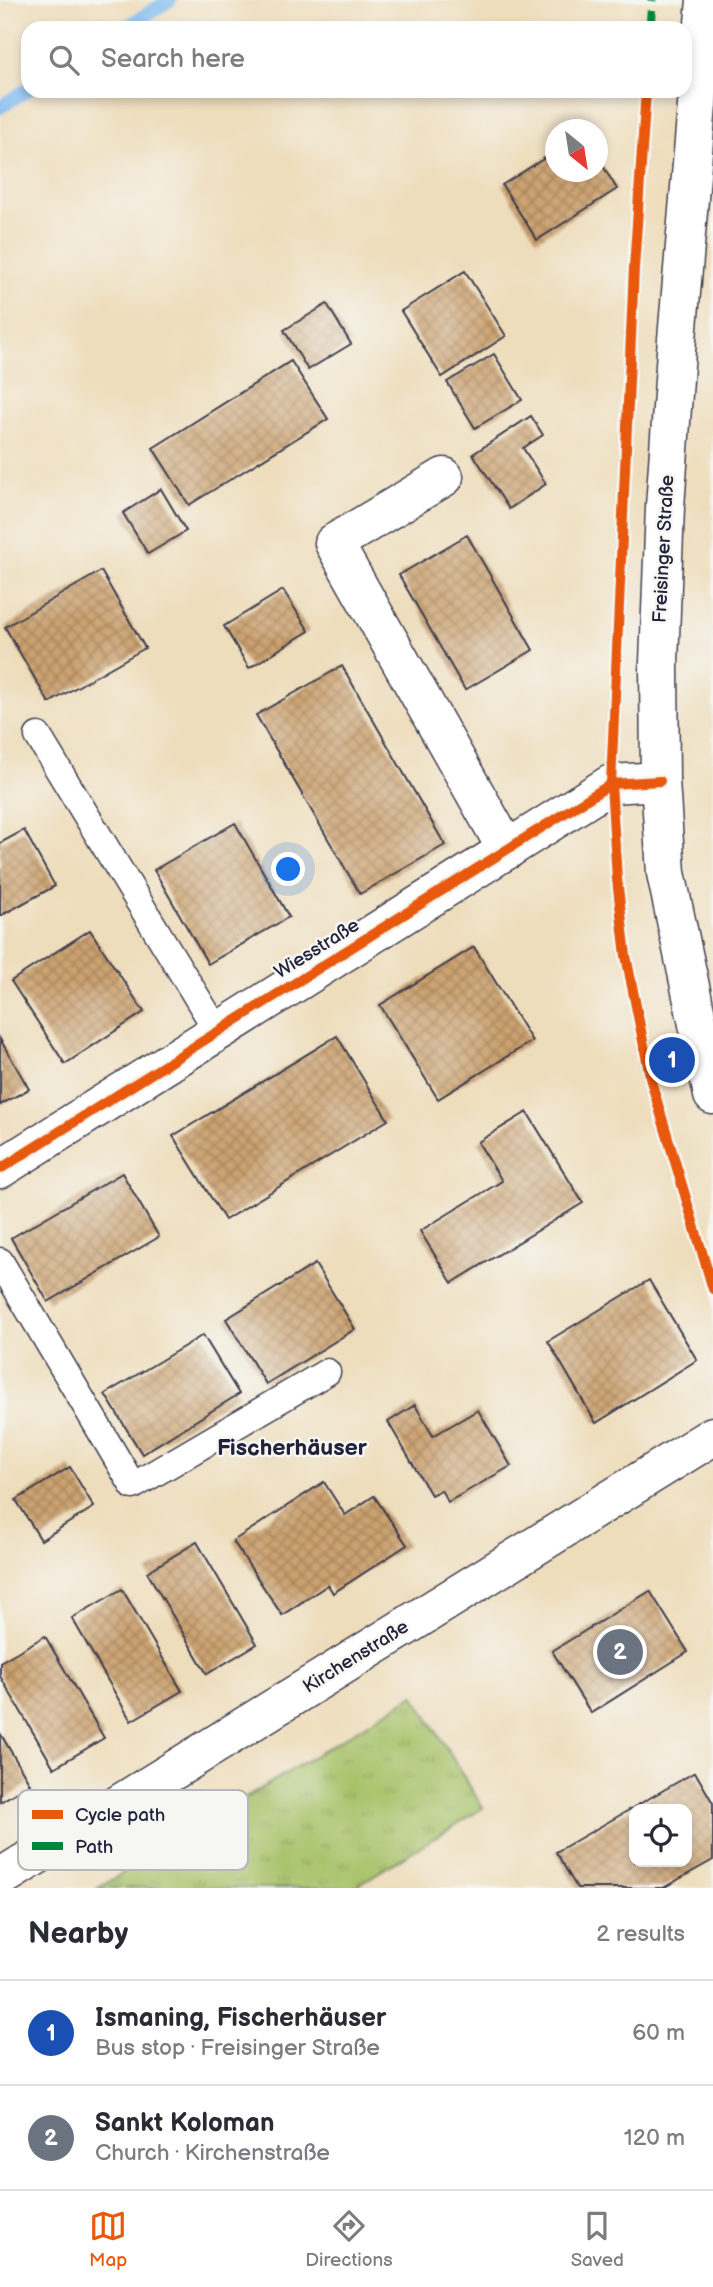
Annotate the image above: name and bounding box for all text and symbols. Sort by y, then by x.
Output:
search box [21,21,692,98]
icon: search [45,41,83,79]
text: Search here [101,44,245,75]
north arrow [545,119,608,182]
street label: Freisinger Straße [649,474,679,624]
your location [271,852,305,886]
street label: Wiesstraße [270,914,364,984]
pin: 1 [649,1034,695,1086]
district label: Fischerhäuser [217,1434,368,1462]
street label: Kirchenstraße [299,1615,413,1699]
pin: 2 [597,1626,643,1678]
legend [18,1790,248,1870]
text: Cycle path [75,1804,165,1827]
map controls [629,1804,692,1867]
button: locate [629,1804,692,1867]
text: Path [75,1836,113,1859]
text: Nearby [28,1916,128,1952]
text: 2 results [596,1920,685,1948]
text: Ismaning, Fischerhäuser [95,2003,386,2034]
text: 1 [46,2019,56,2047]
text: 60 m [632,2019,685,2047]
text: Bus stop · Freisinger Straße [95,2034,380,2062]
text: Sankt Koloman [95,2108,274,2139]
text: 2 [44,2124,58,2152]
text: 120 m [624,2124,685,2152]
text: Church · Kirchenstraße [95,2139,330,2167]
tab: Map [89,2207,127,2272]
tab: Directions [305,2207,393,2272]
tab: Saved [571,2207,624,2272]

